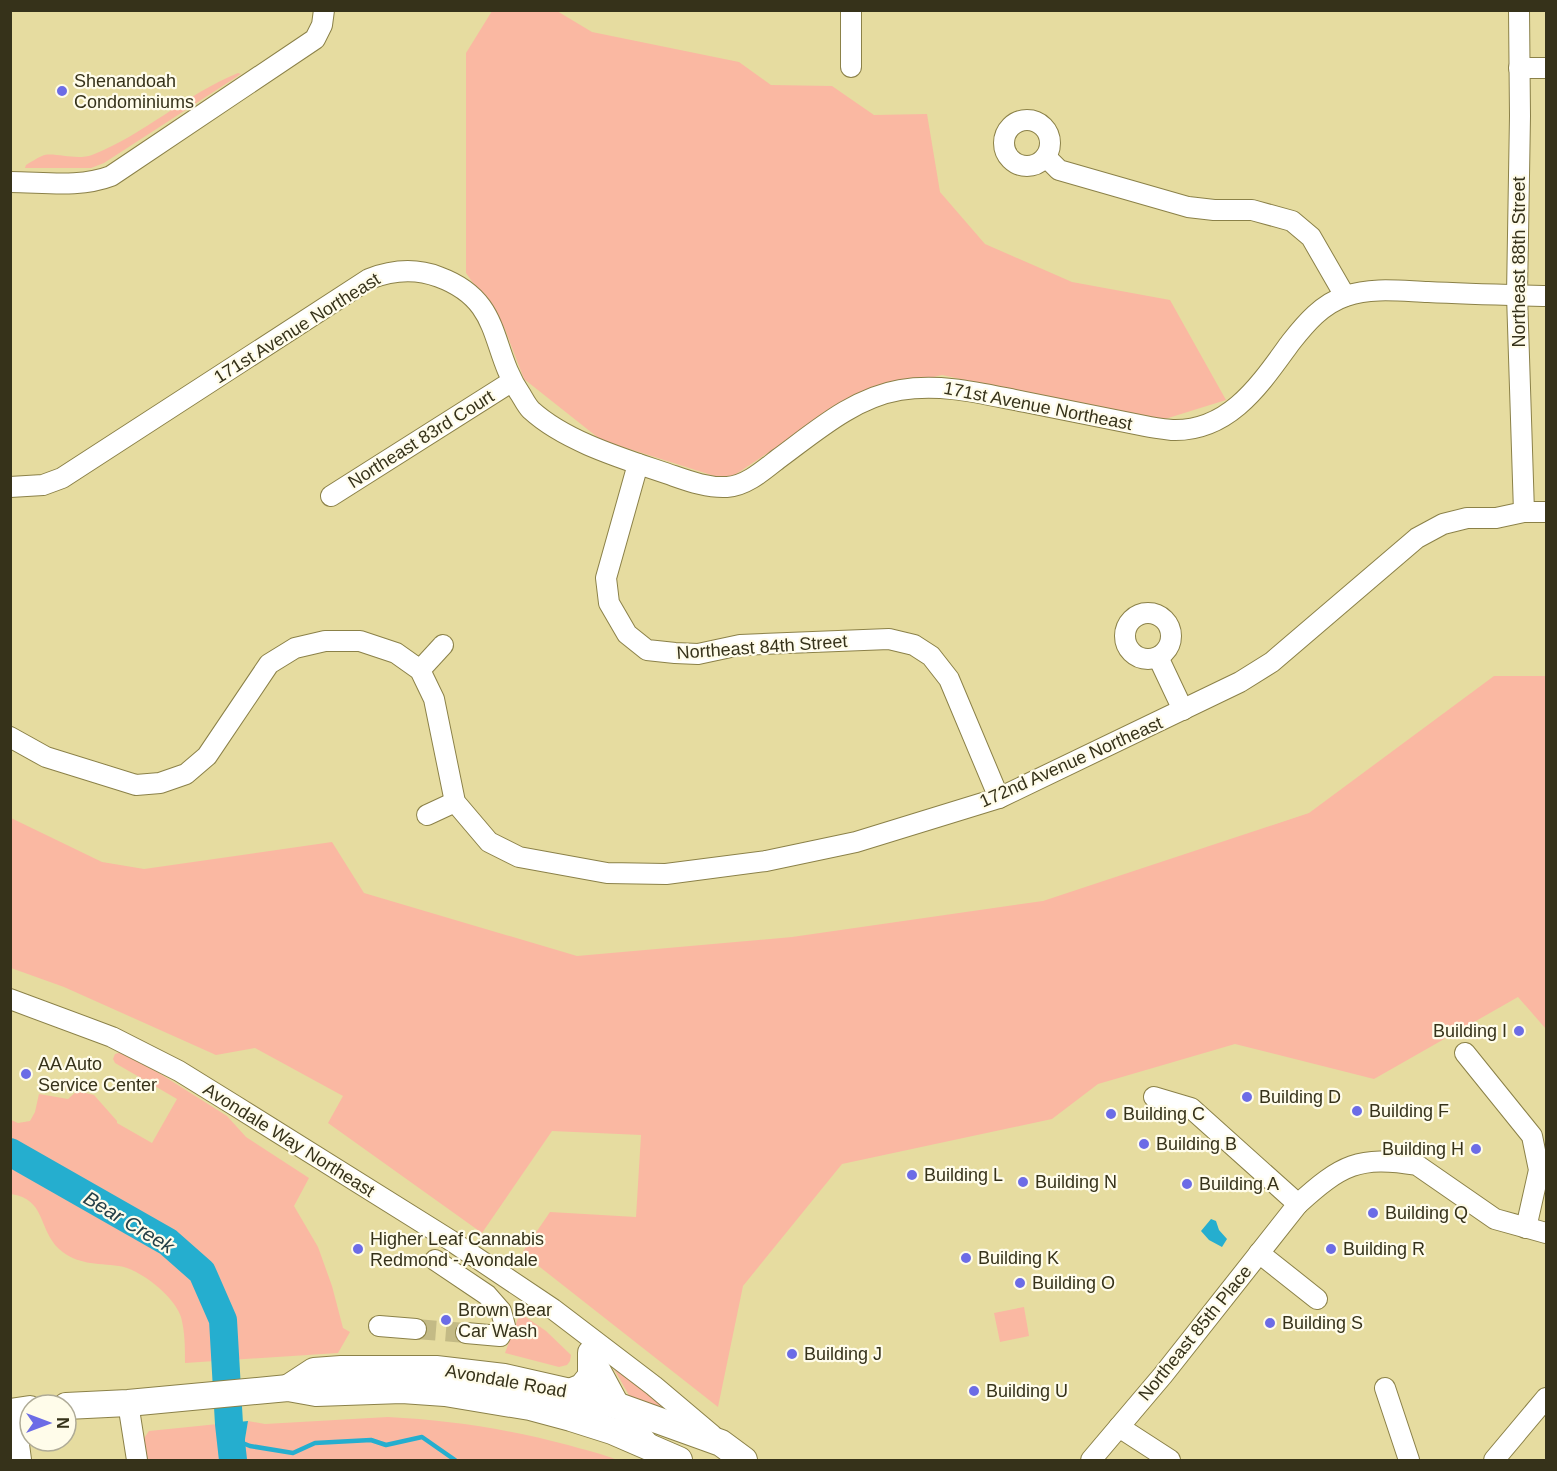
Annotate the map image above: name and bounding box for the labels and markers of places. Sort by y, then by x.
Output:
place label: Shenandoah Condominiums [74,71,194,112]
marker: Shenandoah Condominiums [55,84,69,98]
place label: Building I [1433,1021,1507,1041]
marker: Building I [1512,1024,1526,1038]
place label: AA Auto Service Center [38,1054,157,1095]
marker: AA Auto Service Center [19,1067,33,1081]
place label: Building D [1259,1087,1341,1107]
marker: Building D [1240,1090,1254,1104]
place label: Building F [1369,1101,1449,1121]
place label: Building C [1123,1104,1205,1124]
marker: Building F [1350,1104,1364,1118]
marker: Building C [1104,1107,1118,1121]
place label: Building B [1156,1134,1237,1154]
marker: Building B [1137,1137,1151,1151]
place label: Building H [1382,1139,1464,1159]
marker: Building H [1469,1142,1483,1156]
place label: Building L [924,1165,1003,1185]
marker: Building L [905,1168,919,1182]
place label: Building N [1035,1172,1117,1192]
place label: Building A [1199,1174,1279,1194]
marker: Building N [1016,1175,1030,1189]
marker: Building A [1180,1177,1194,1191]
place label: Building Q [1385,1203,1468,1223]
marker: Building Q [1366,1206,1380,1220]
place label: Higher Leaf Cannabis Redmond - Avondale [370,1229,544,1270]
place label: Building R [1343,1239,1425,1259]
marker: Higher Leaf Cannabis Redmond - Avondale [351,1242,365,1256]
marker: Building R [1324,1242,1338,1256]
place label: Building K [978,1248,1059,1268]
marker: Building K [959,1251,973,1265]
place label: Building O [1032,1273,1115,1293]
marker: Building O [1013,1276,1027,1290]
place label: Brown Bear Car Wash [458,1300,552,1341]
marker: Brown Bear Car Wash [439,1313,453,1327]
place label: Building S [1282,1313,1363,1333]
marker: Building S [1263,1316,1277,1330]
place label: Building J [804,1344,882,1364]
marker: Building J [785,1347,799,1361]
place label: Building U [986,1381,1068,1401]
marker: Building U [967,1384,981,1398]

